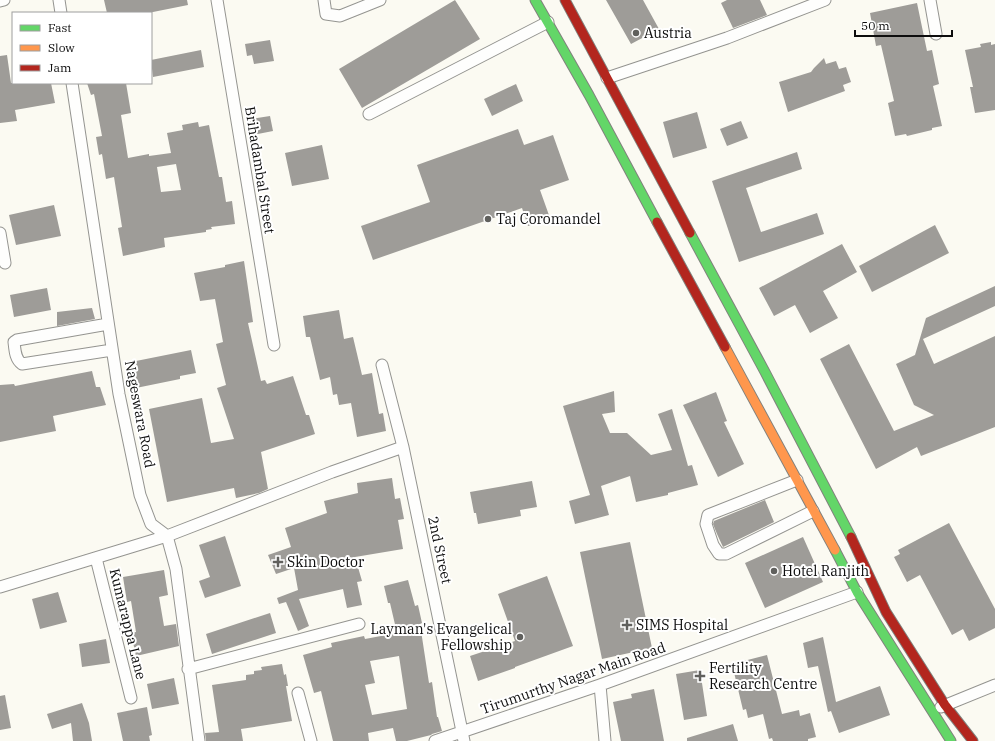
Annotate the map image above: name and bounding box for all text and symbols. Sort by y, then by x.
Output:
legend [12,12,152,84]
scale bar [855,12,952,38]
text: 50 m [861,18,890,33]
text: Fast [48,20,72,35]
place label: Austria [644,24,692,42]
marker: Austria [631,28,641,38]
text: Slow [48,40,75,55]
text: Jam [48,60,72,75]
street label: Brihadambal Street [241,105,279,235]
place label: Taj Coromandel [496,210,601,228]
marker: Taj Coromandel [483,214,493,224]
street label: Nageswara Road [121,359,159,470]
street label: 2nd Street [424,515,456,585]
place label: Skin Doctor [287,553,365,571]
marker: Skin Doctor [272,556,284,568]
place label: Hotel Ranjith [782,562,869,580]
marker: Hotel Ranjith [769,566,779,576]
street label: Kumarappa Lane [106,567,150,681]
place label: SIMS Hospital [636,616,728,634]
marker: SIMS Hospital [621,619,633,631]
place label: Layman's Evangelical Fellowship [370,620,512,654]
marker: Layman's Evangelical Fellowship [515,632,525,642]
street label: Tirumurthy Nagar Main Road [478,638,668,718]
place label: Fertility Research Centre [709,659,817,693]
marker: Fertility Research Centre [694,670,706,682]

